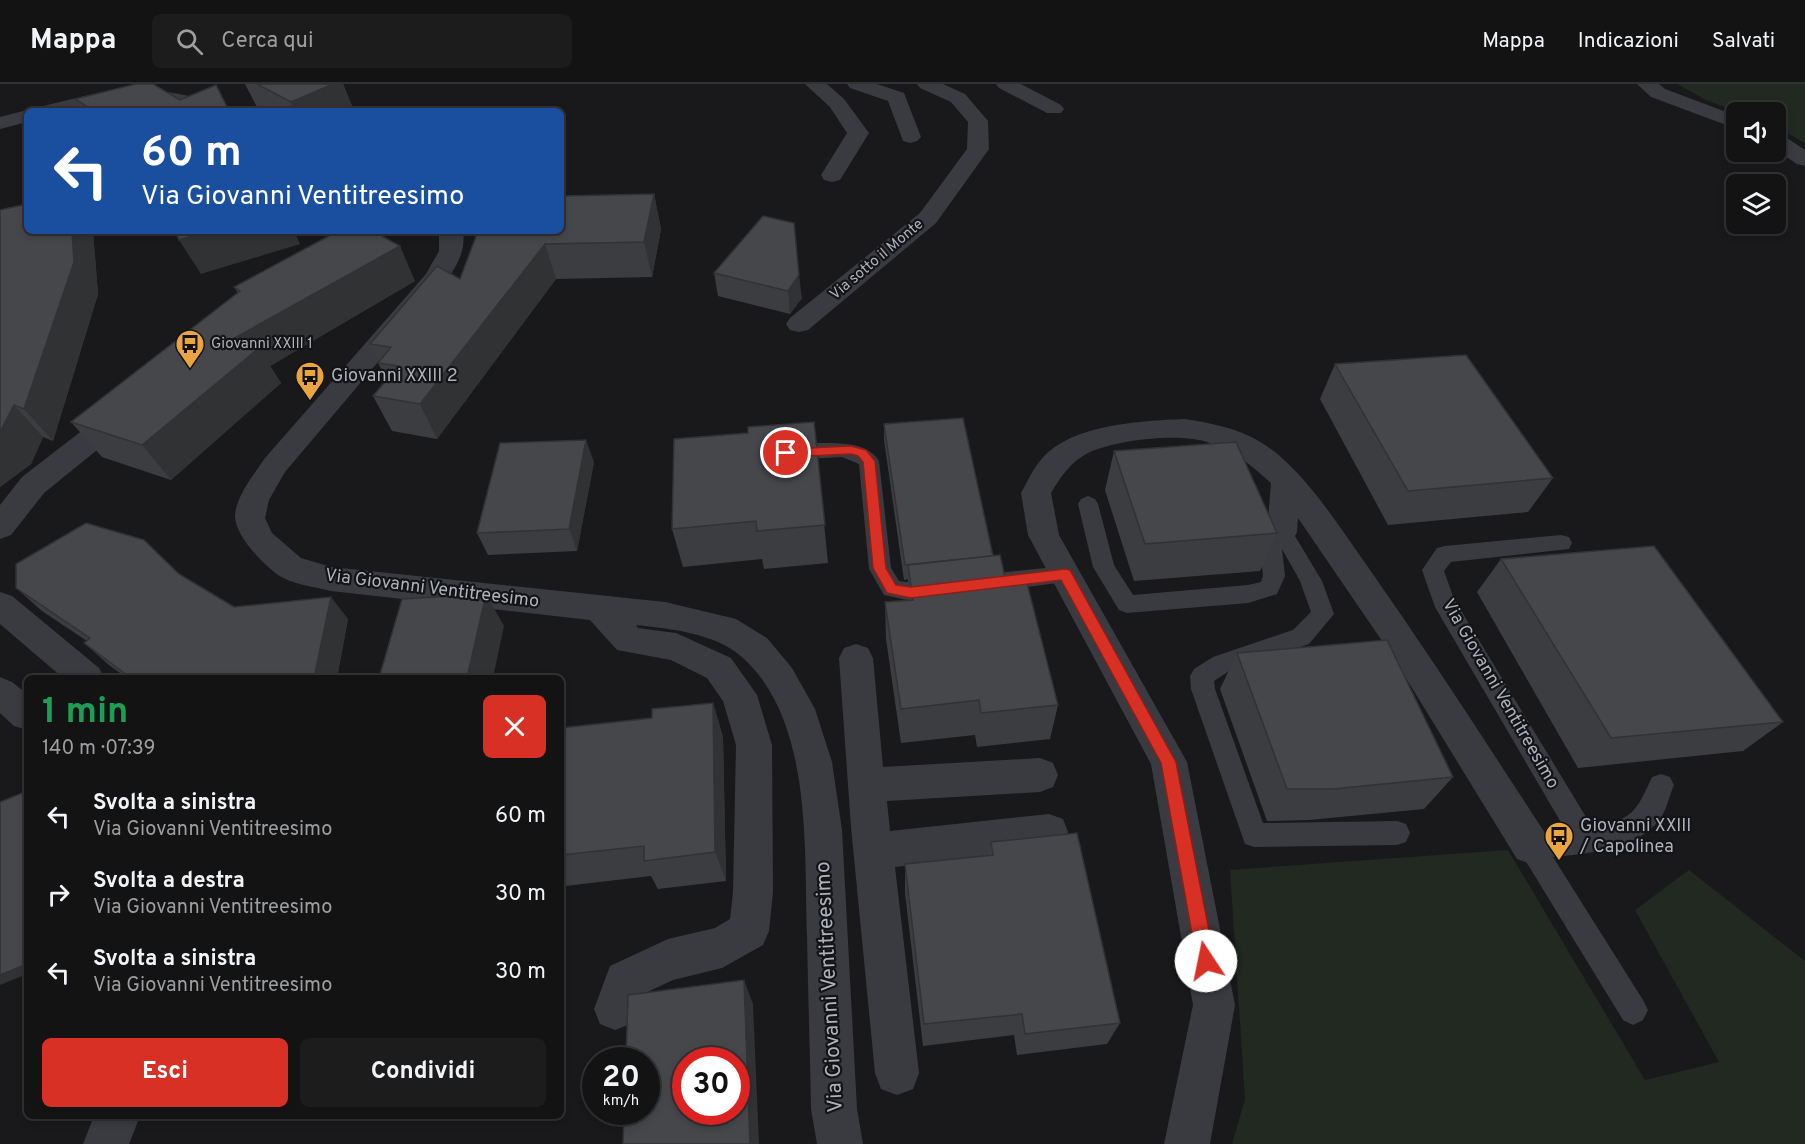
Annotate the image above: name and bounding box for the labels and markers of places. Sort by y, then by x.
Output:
bus stop icon: Giovanni XXIII 1 [174,328,206,370]
place label: Giovanni XXIII 1 [211,335,313,354]
bus stop icon: Giovanni XXIII 2 [294,360,326,402]
place label: Giovanni XXIII 2 [331,365,458,388]
pin [760,427,811,478]
place label: Giovanni XXIII / Capolinea [1579,815,1691,859]
bus stop icon: Giovanni XXIII / Capolinea [1543,820,1575,862]

